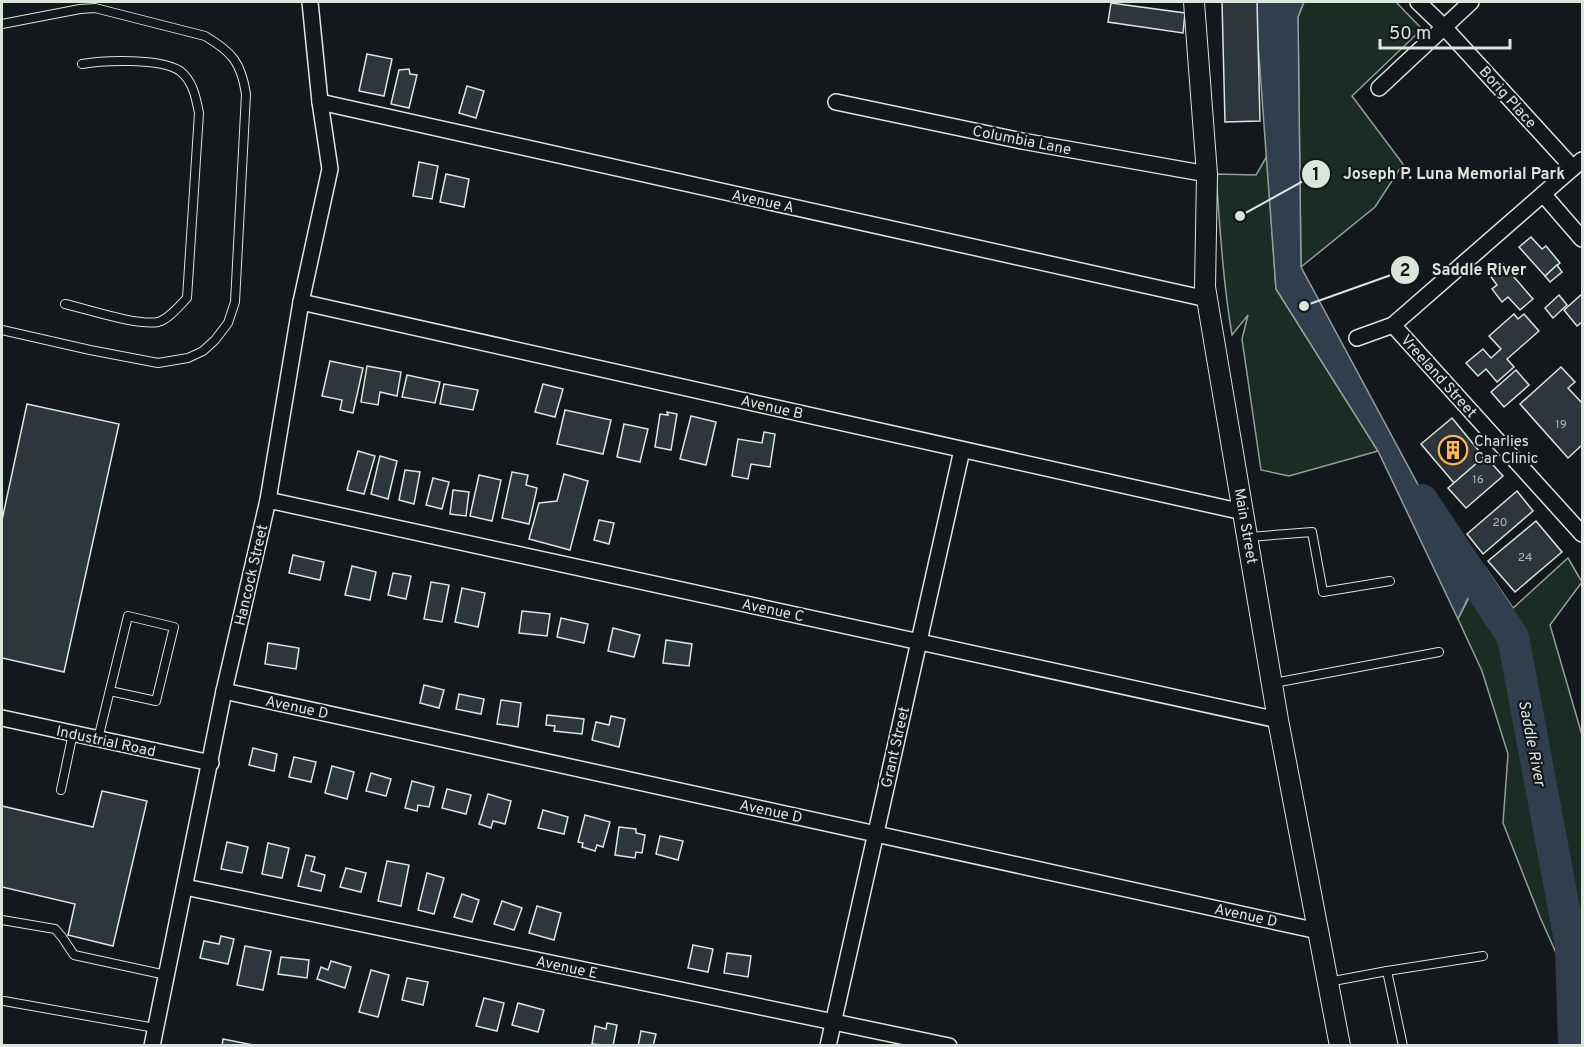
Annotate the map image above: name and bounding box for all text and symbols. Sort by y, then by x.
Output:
scale bar [1380,12,1510,50]
text: 50 m [1389,23,1431,46]
street label: Borig Place [1474,63,1540,133]
street label: Columbia Lane [971,123,1073,160]
callout: Joseph P. Luna Memorial Park [1301,157,1578,191]
text: 1 [1312,164,1320,187]
text: Joseph P. Luna Memorial Park [1343,165,1565,185]
street label: Avenue A [730,187,796,218]
callout: Saddle River [1390,253,1538,287]
text: 2 [1399,260,1411,283]
text: Saddle River [1432,261,1527,281]
street label: Vreeland Street [1396,332,1480,422]
street label: Avenue B [739,392,805,425]
house number: 19 [1555,417,1567,433]
place label: Charlies Car Clinic [1474,433,1538,469]
building icon: Charlies Car Clinic [1437,434,1469,466]
house number: 16 [1472,472,1484,488]
street label: Main Street [1229,487,1261,566]
house number: 20 [1492,515,1508,531]
street label: Hancock Street [232,523,273,628]
house number: 24 [1518,550,1532,566]
street label: Avenue C [740,596,806,627]
street label: Avenue D [263,693,330,724]
water label: Saddle River [1513,699,1550,790]
street label: Grant Street [878,705,915,790]
street label: Industrial Road [54,723,157,762]
street label: Avenue D [737,797,804,828]
street label: Avenue D [1212,901,1279,932]
street label: Avenue E [534,953,599,984]

